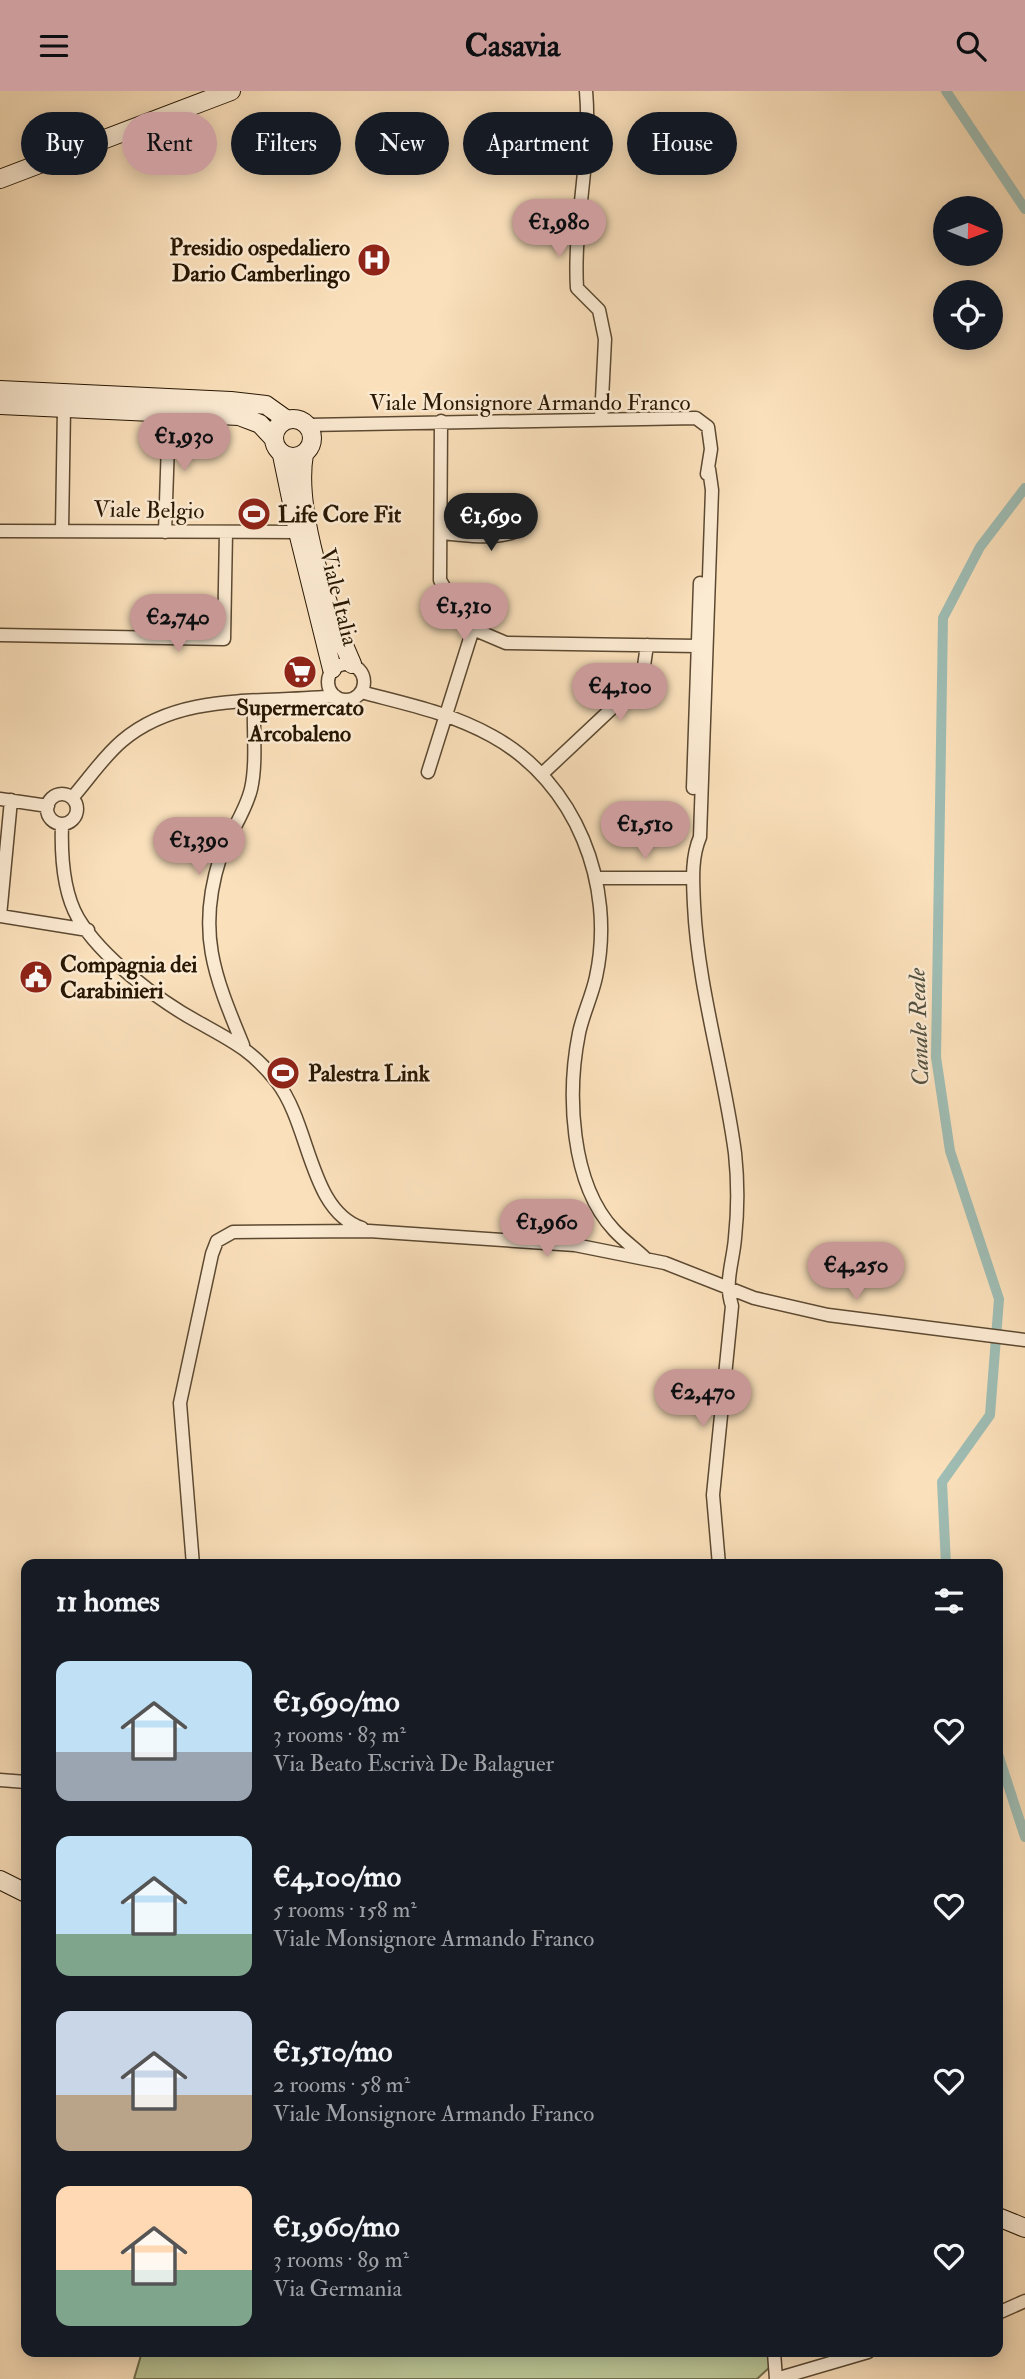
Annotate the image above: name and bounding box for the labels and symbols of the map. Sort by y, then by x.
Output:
north arrow [933,196,1003,266]
pin: €1,980 [502,199,616,259]
place label: Presidio ospedaliero Dario Camberlingo [169,233,350,289]
hospital icon: Presidio ospedaliero Dario Camberlingo [355,241,393,279]
street label: Viale Monsignore Armando Franco [369,388,691,417]
pin: €1,930 [127,413,241,473]
pin: €1,690 [434,493,548,553]
street label: Viale Belgio [93,495,205,525]
sports icon: Life Core Fit [235,495,273,533]
place label: Life Core Fit [278,500,402,529]
street label: Viale Italia [313,545,365,649]
pin: €1,310 [407,583,521,643]
pin: €2,740 [121,595,235,654]
supermarket icon: Supermercato Arcobaleno [281,653,319,691]
pin: €4,100 [563,663,677,723]
place label: Supermercato Arcobaleno [236,693,364,748]
pin: €1,510 [588,801,702,861]
pin: €1,390 [142,817,256,877]
place label: Compagnia dei Carabinieri [60,950,197,1005]
public building icon: Compagnia dei Carabinieri [17,958,55,996]
water label: Canale Reale [901,966,937,1087]
sports icon: Palestra Link [264,1054,302,1092]
place label: Palestra Link [308,1059,431,1088]
pin: €1,960 [490,1199,604,1259]
pin: €4,250 [799,1243,913,1302]
pin: €2,470 [646,1369,760,1429]

